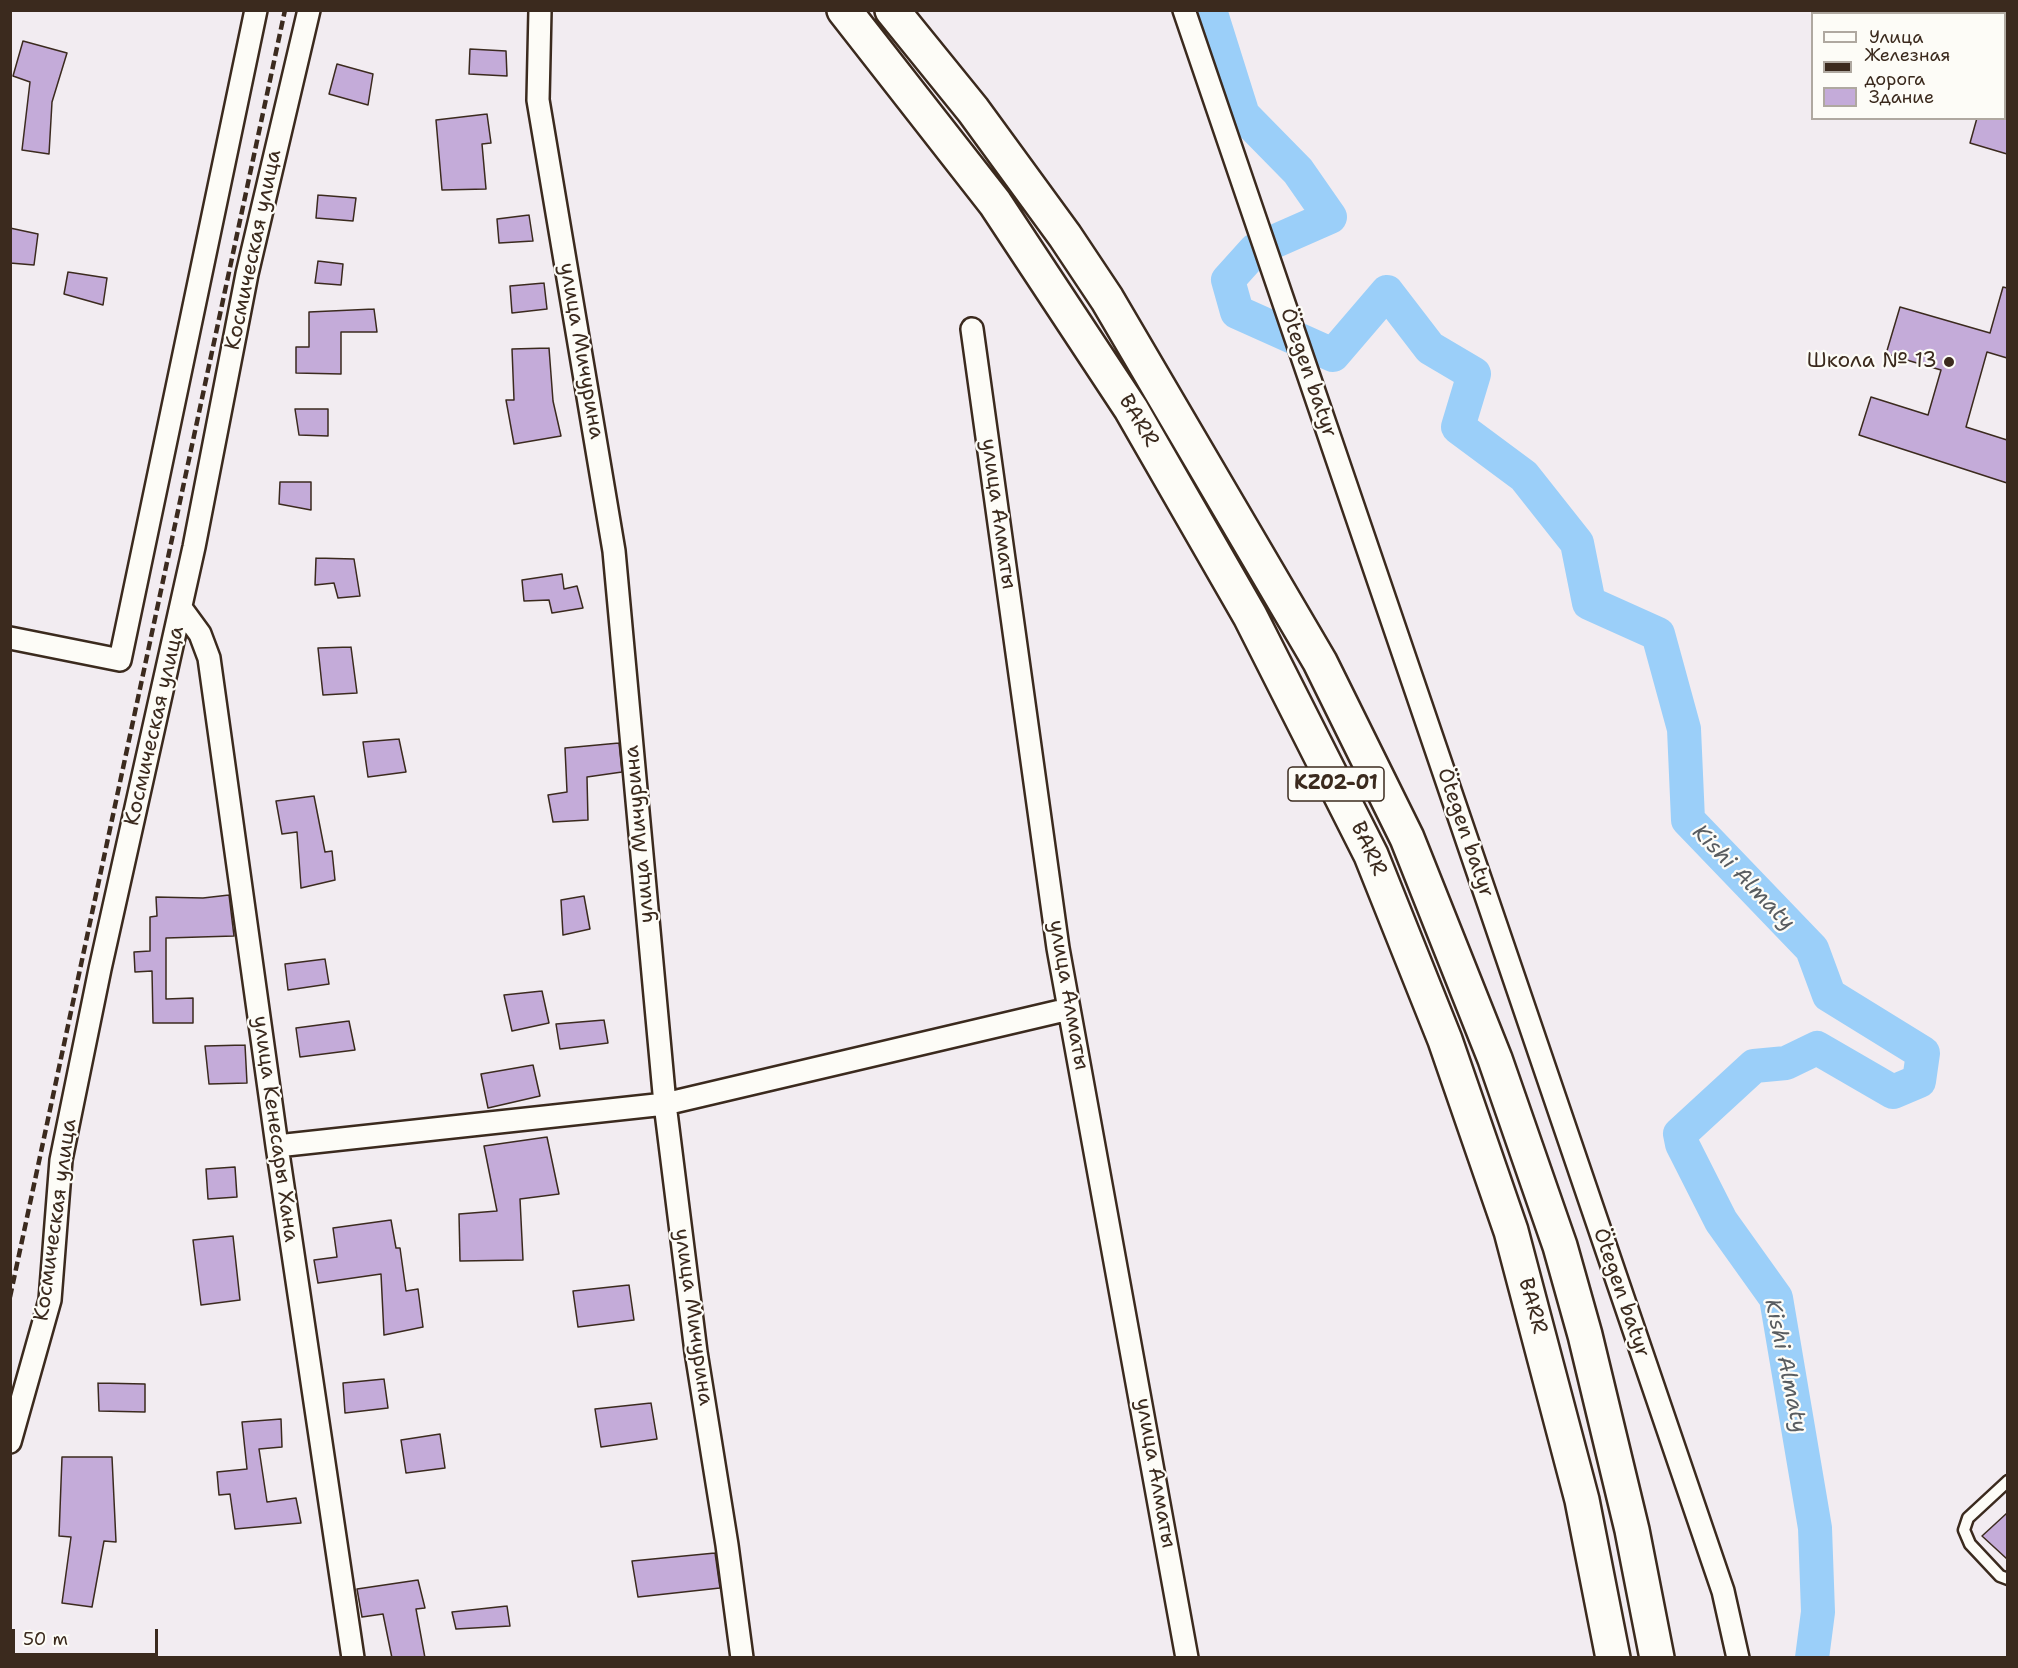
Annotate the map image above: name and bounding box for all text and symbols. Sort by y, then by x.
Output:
legend [1811,12,2006,120]
text: Улица [1869,25,1923,49]
text: Железная дорога [1864,43,1950,91]
text: Здание [1869,85,1934,109]
street label: Космическая улица [220,148,288,352]
street label: улица Мичурина [553,261,609,441]
street label: Ötegen batyr [1274,305,1342,441]
place label: Школа № 13 [1807,349,1937,375]
marker: Школа № 13 [1942,355,1956,369]
street label: BARR [1113,390,1163,452]
street label: улица Алматы [975,437,1021,591]
street label: Космическая улица [120,624,190,828]
street label: улица Мичурина [620,744,660,924]
street label: Ötegen batyr [1431,765,1499,901]
road number: KZ02-01 [1288,767,1384,801]
street label: BARR [1345,818,1391,880]
water label: Kіshі Almaty [1686,820,1800,936]
street label: улица Алматы [1042,918,1094,1072]
street label: улица Кенесары Хана [247,1014,303,1244]
street label: Космическая улица [29,1117,83,1323]
street label: Ötegen batyr [1587,1225,1655,1361]
street label: улица Мичурина [668,1227,718,1407]
street label: BARR [1512,1275,1552,1337]
water label: Kіshі Almaty [1758,1297,1812,1435]
street label: улица Алматы [1129,1396,1181,1550]
scale bar [15,1617,160,1655]
text: 50 m [23,1627,68,1651]

